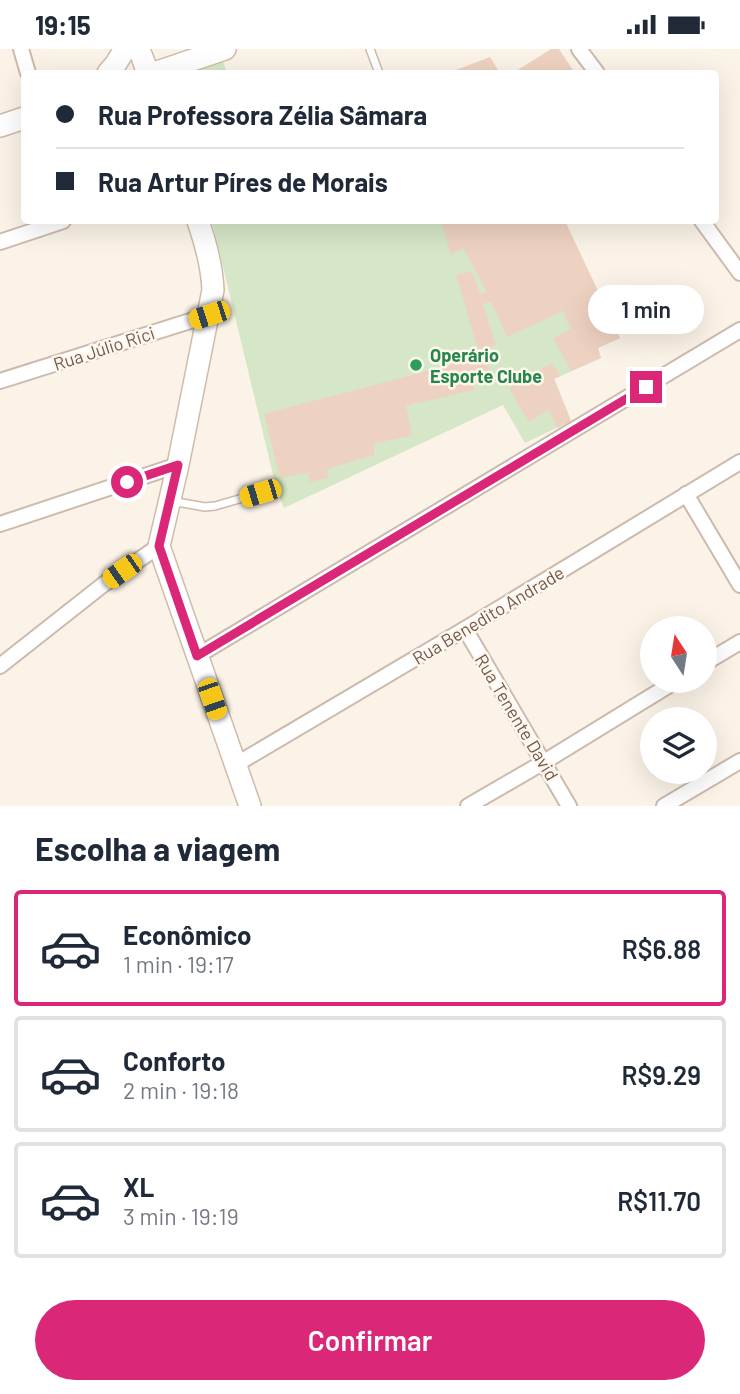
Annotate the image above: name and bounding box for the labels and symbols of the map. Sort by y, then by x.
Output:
callout: 1 min [588,285,704,335]
car [186,299,233,331]
street label: Rua Júlio Rici [51,321,157,375]
place label: Operário Esporte Clube [430,344,542,387]
marker: Operário Esporte Clube [408,357,424,373]
route end [630,371,662,403]
route start [111,466,143,498]
car [237,477,284,509]
car [99,550,146,592]
street label: Rua Benedito Andrade [408,561,568,669]
north arrow [640,616,718,693]
street label: Rua Tenente David [471,650,563,784]
car [196,676,229,722]

